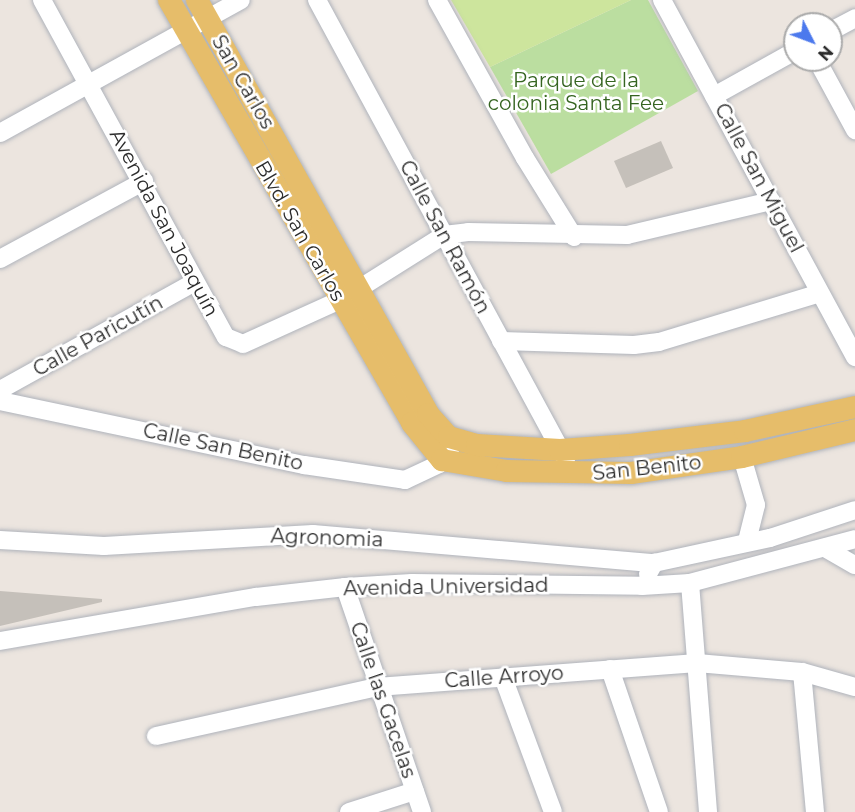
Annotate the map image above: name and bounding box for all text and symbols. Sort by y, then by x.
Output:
north arrow [783,12,843,72]
street label: San Carlos [207,31,279,133]
text: N [814,42,837,64]
park label: Parque de la colonia Santa Fee [488,69,664,116]
street label: Calle San Miguel [709,99,809,257]
street label: Avenida San Joaquín [104,125,224,321]
street label: Blvd. San Carlos [250,156,350,306]
street label: Calle San Ramón [394,156,496,318]
street label: Calle Paricutín [29,290,167,382]
street label: Calle San Benito [141,418,305,476]
street label: San Benito [592,450,702,486]
street label: Agronomia [270,524,384,552]
street label: Avenida Universidad [343,573,549,601]
street label: Calle las Gacelas [345,619,421,781]
street label: Calle Arroyo [444,661,564,693]

